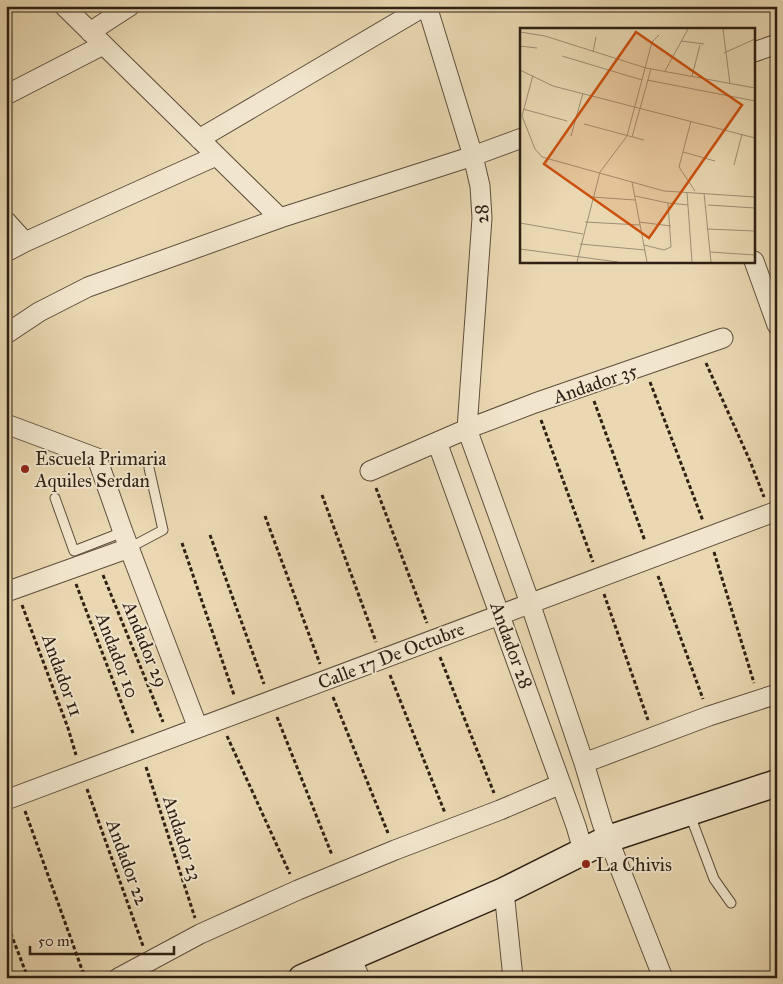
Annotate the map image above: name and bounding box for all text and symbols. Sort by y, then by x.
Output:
inset map [520,28,756,262]
street label: 28 [470,204,493,224]
street label: Andador 35 [549,358,640,409]
place label: Escuela Primaria Aquiles Serdan [34,447,167,493]
marker: Escuela Primaria Aquiles Serdan [19,463,31,475]
street label: Andador 29 [118,597,173,691]
street label: Andador 28 [485,598,538,692]
street label: Andador 10 [90,608,144,701]
street label: Calle 17 De Octubre [315,617,468,694]
street label: Andador 11 [37,630,88,720]
street label: Andador 23 [158,792,207,884]
street label: Andador 22 [101,815,154,909]
place label: La Chivis [596,853,672,876]
marker: La Chivis [580,858,592,870]
scale bar [30,924,174,956]
text: 50 m [38,932,70,950]

